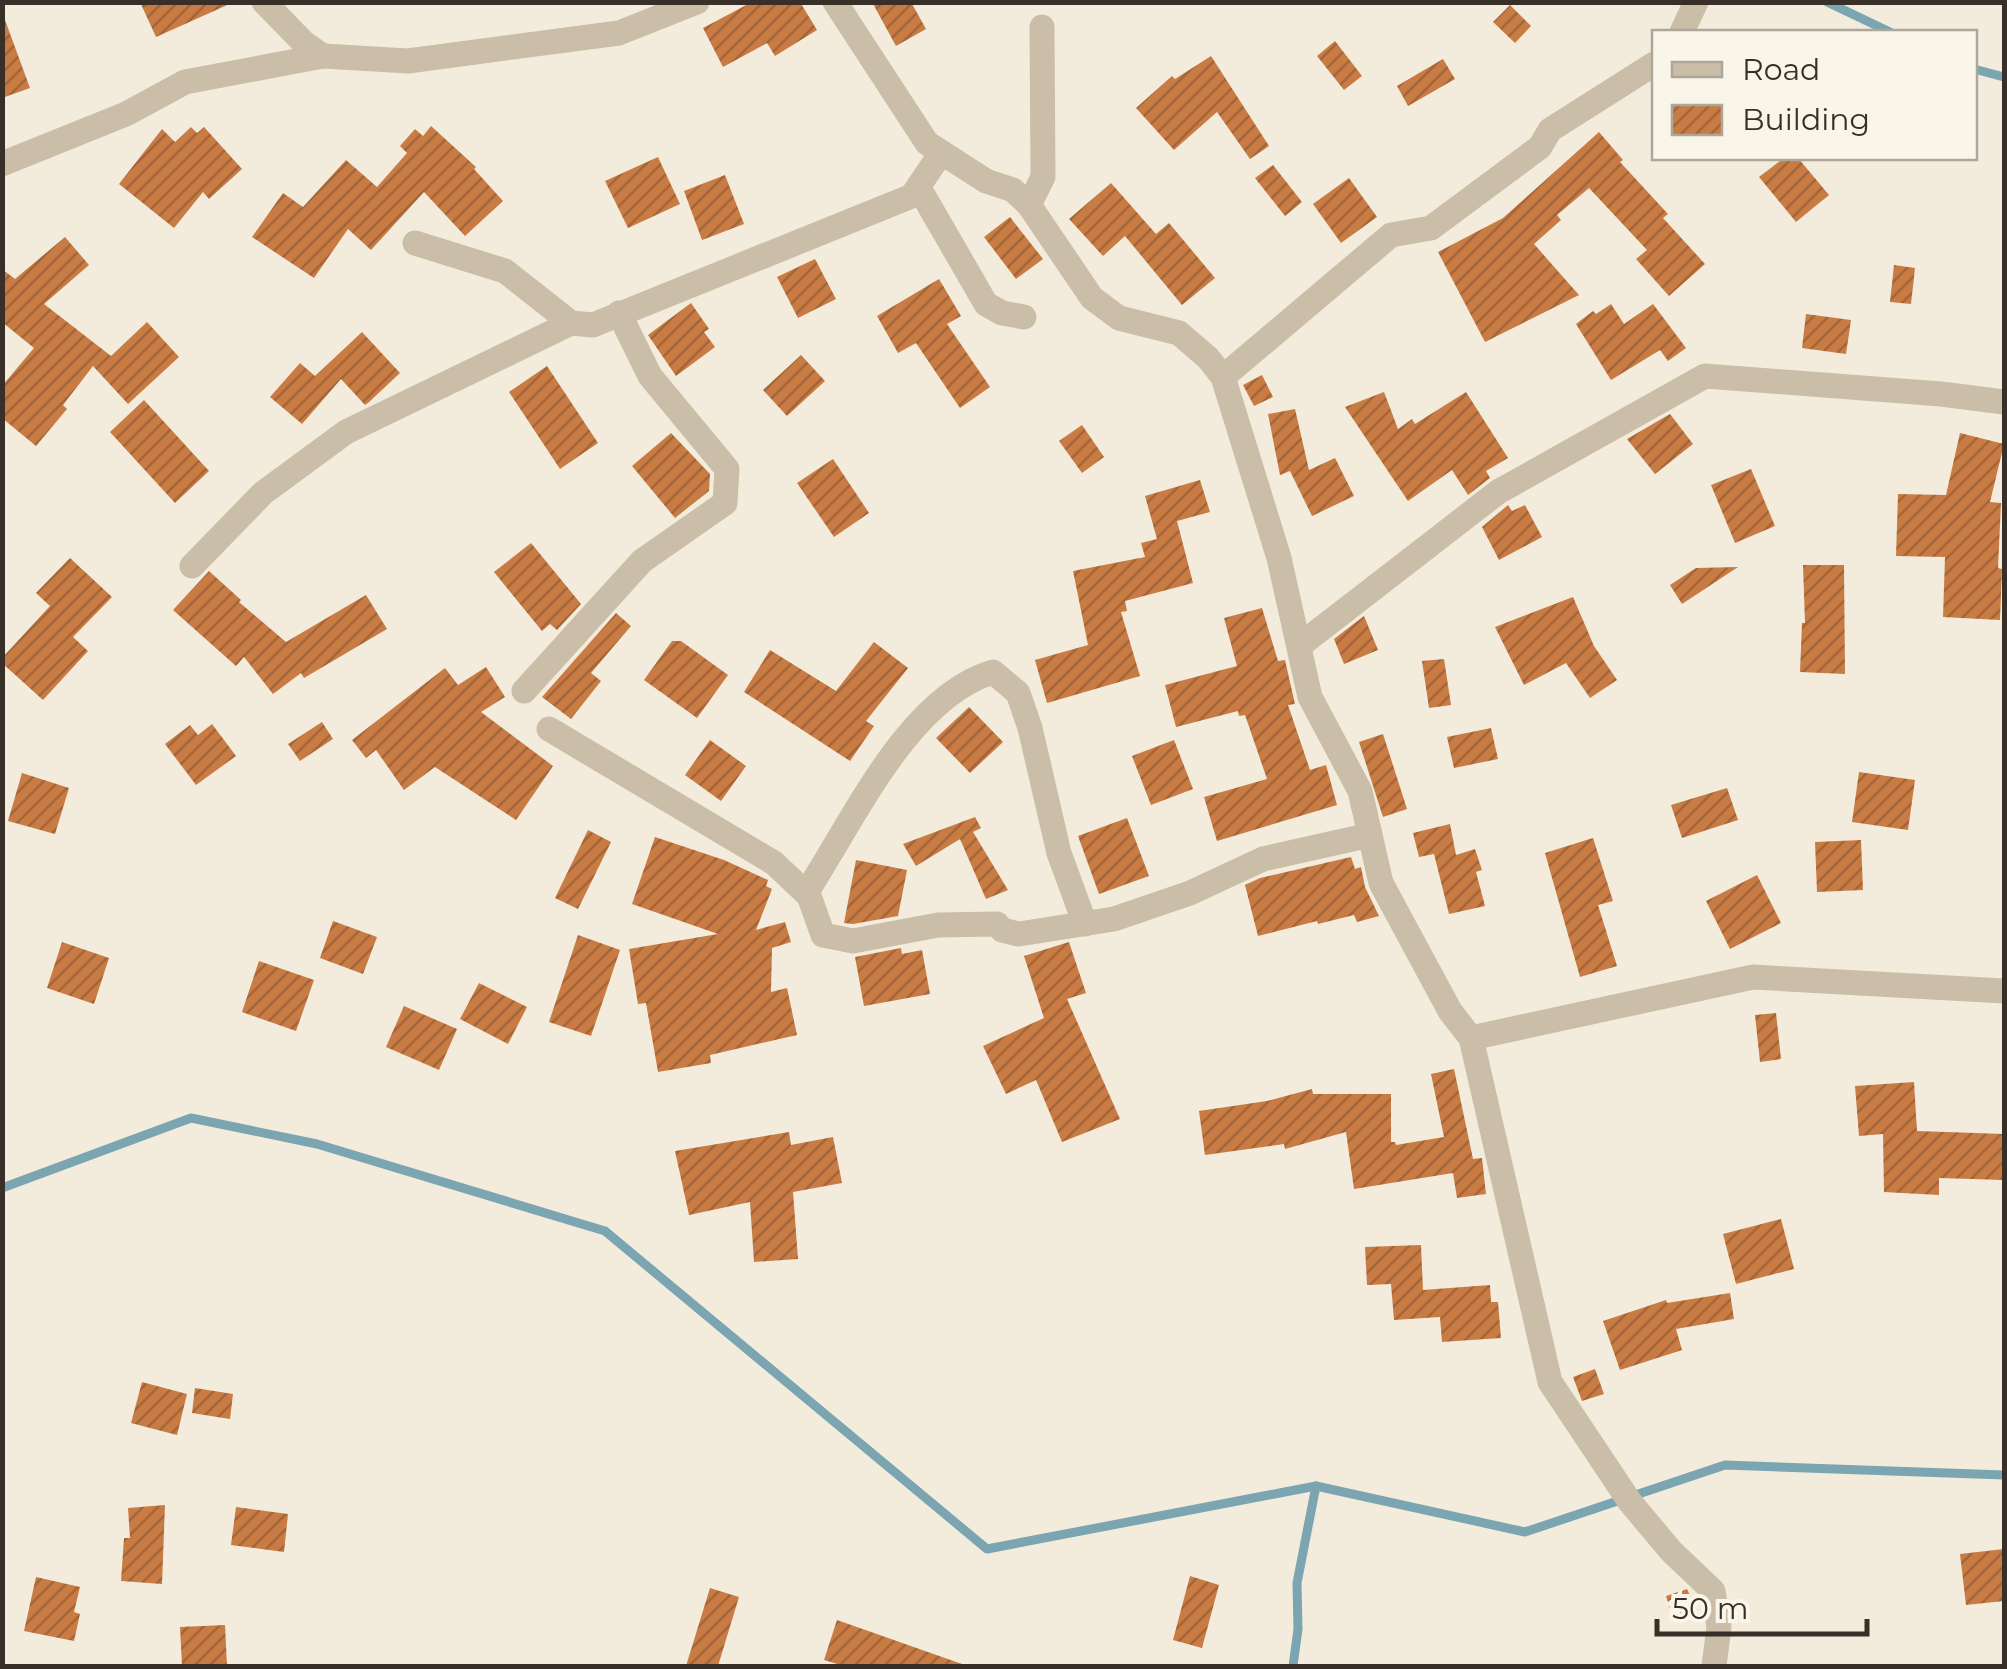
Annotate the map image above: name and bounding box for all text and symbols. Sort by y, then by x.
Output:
legend [1652,30,1977,160]
text: Road [1742,51,1820,88]
text: Building [1742,101,1870,138]
scale bar [1657,1574,1867,1636]
text: 50 m [1672,1590,1749,1627]

